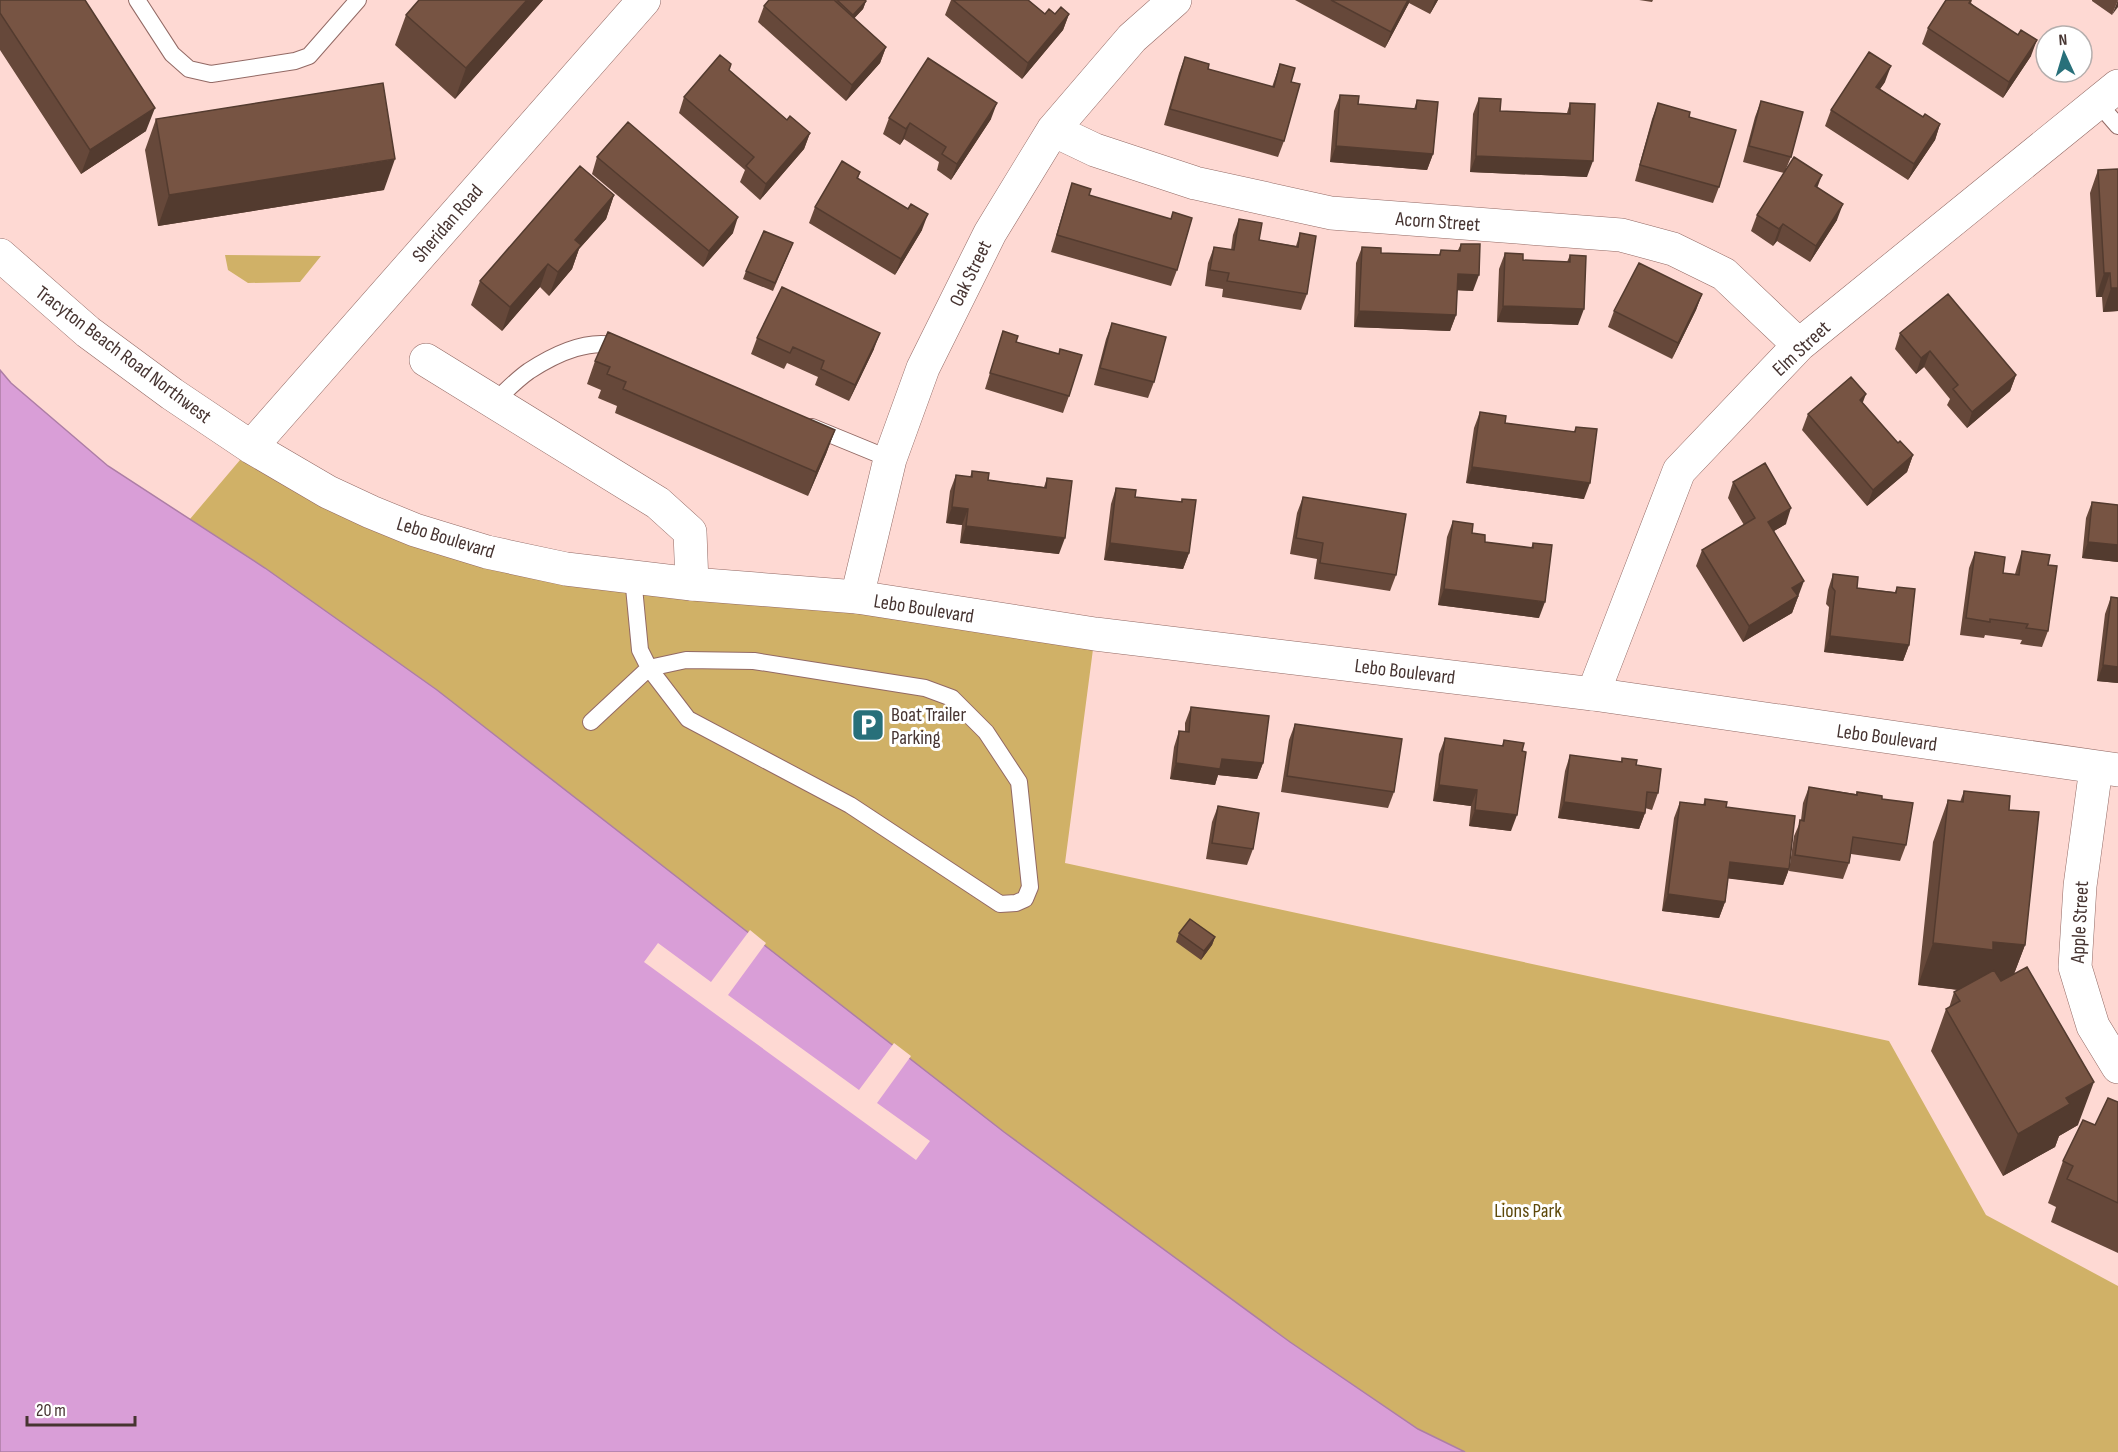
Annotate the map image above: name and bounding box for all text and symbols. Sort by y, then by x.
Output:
north arrow [2034,24,2094,84]
text: N [2058,31,2068,50]
street label: Sheridan Road [407,180,488,268]
street label: Acorn Street [1394,207,1481,237]
street label: Oak Street [945,237,997,310]
street label: Tracyton Beach Road Northwest [31,281,216,429]
street label: Elm Street [1768,316,1836,381]
street label: Lebo Boulevard [394,512,498,564]
street label: Lebo Boulevard [872,589,976,629]
street label: Lebo Boulevard [1353,654,1457,690]
place label: Boat Trailer Parking [891,703,966,750]
parking icon: Boat Trailer Parking [850,707,886,743]
street label: Lebo Boulevard [1835,719,1939,757]
street label: Apple Street [2066,880,2094,965]
park label: Lions Park [1494,1199,1562,1223]
scale bar [27,1389,135,1427]
text: 20 m [36,1400,66,1421]

